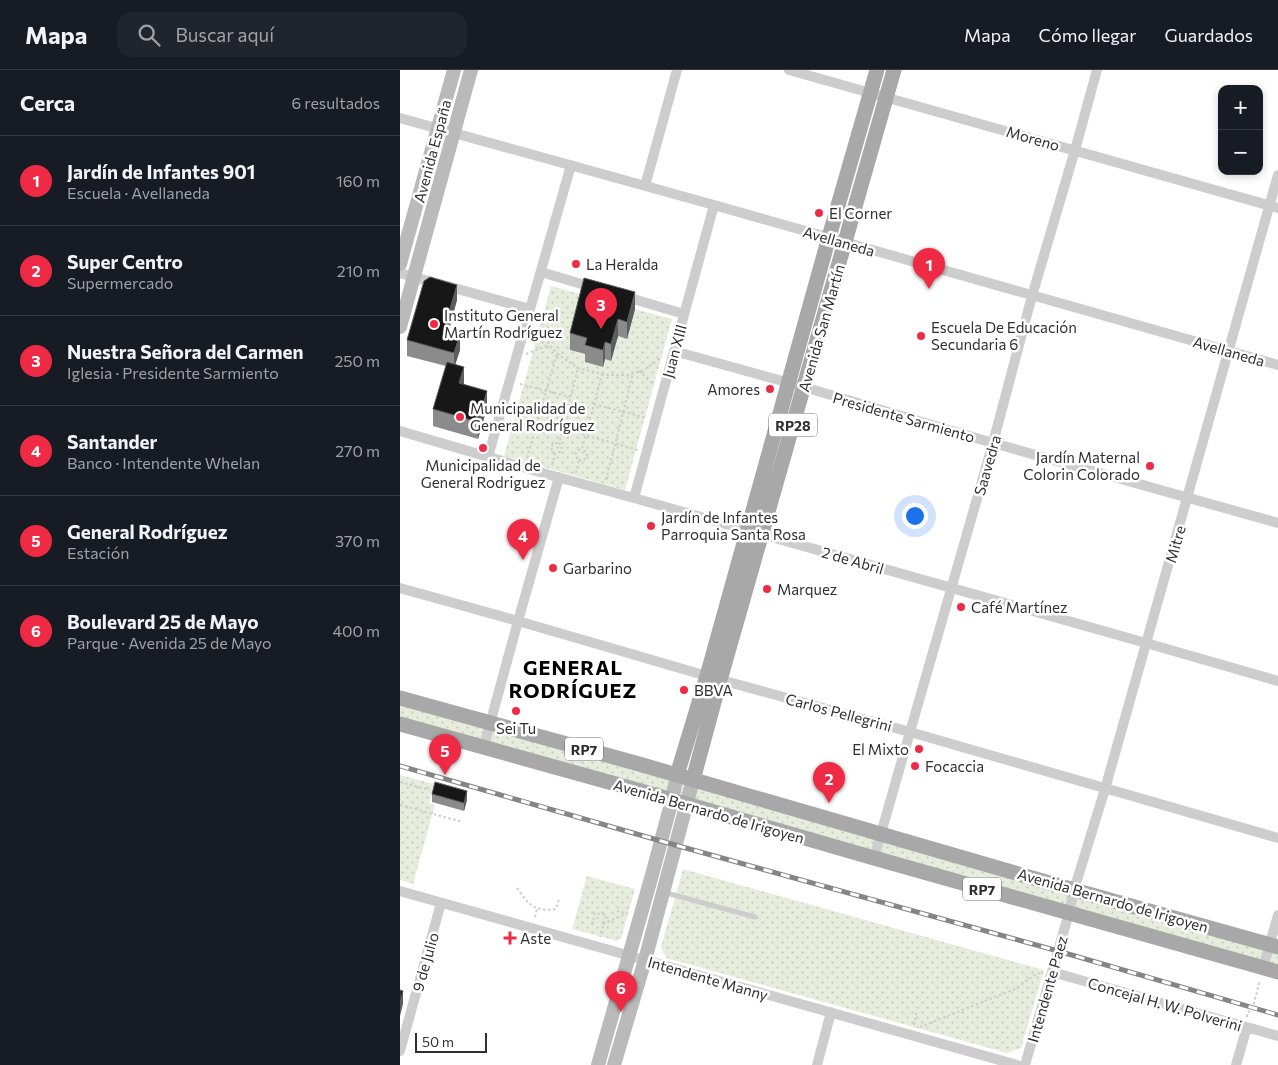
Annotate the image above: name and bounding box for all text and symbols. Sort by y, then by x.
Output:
search box [117,12,467,57]
text: Mapa [25,20,87,49]
icon: search [135,21,163,49]
text: Buscar aquí [175,23,274,46]
text: Mapa [964,24,1011,46]
text: Cómo llegar [1039,24,1136,46]
text: Guardados [1164,24,1253,46]
map controls [1218,85,1263,175]
button: + [1218,85,1263,130]
text: Cerca [20,90,75,115]
text: 6 resultados [292,93,380,112]
street label: Avenida España [410,98,454,204]
street label: Moreno [1004,122,1062,154]
button: − [1218,130,1263,175]
text: Jardín de Infantes 901 [67,160,255,183]
text: 1 [32,171,40,190]
text: 160 m [336,171,380,190]
text: Escuela · Avellaneda [67,183,210,202]
place label: El Corner [829,204,892,222]
marker: El Corner [813,207,825,219]
street label: Avellaneda [801,222,877,260]
pin: 1 [913,248,945,289]
text: Super Centro [67,250,183,273]
place label: La Heralda [586,255,658,273]
marker: La Heralda [570,258,582,270]
text: 2 [31,261,41,280]
text: 210 m [337,261,380,280]
street label: Avenida San Martín [794,262,848,394]
text: Supermercado [67,273,173,292]
pin: 3 [585,288,617,329]
place label: Instituto General Martín Rodríguez [444,306,562,341]
marker: Instituto General Martín Rodríguez [428,318,440,330]
place label: Escuela De Educación Secundaria 6 [931,318,1077,353]
street label: Juan XIII [658,322,690,380]
marker: Escuela De Educación Secundaria 6 [915,330,927,342]
street label: Avellaneda [1191,332,1267,370]
text: Nuestra Señora del Carmen [67,340,304,363]
text: 3 [31,351,41,370]
text: 250 m [334,351,380,370]
text: Iglesia · Presidente Sarmiento [67,363,279,382]
place label: Amores [707,380,760,398]
marker: Amores [764,383,776,395]
street label: Presidente Sarmiento [831,388,977,446]
place label: Municipalidad de General Rodríguez [470,399,595,434]
marker: Municipalidad de General Rodríguez [454,411,466,423]
road number: RP28 [769,414,817,436]
text: Santander [67,430,157,453]
street label: Saavedra [970,433,1004,497]
text: 4 [31,441,41,460]
text: 270 m [335,441,380,460]
marker: Municipalidad de General Rodriguez [477,442,489,454]
place label: Jardín Maternal Colorin Colorado [1023,448,1140,483]
text: Banco · Intendente Whelan [67,453,260,472]
place label: Municipalidad de General Rodriguez [421,456,545,491]
marker: Jardín Maternal Colorin Colorado [1144,460,1156,472]
your location [902,503,928,529]
place label: Jardín de Infantes Parroquia Santa Rosa [661,508,806,543]
pin: 4 [507,519,539,560]
text: General Rodríguez [67,520,227,543]
marker: Jardín de Infantes Parroquia Santa Rosa [645,520,657,532]
street label: Mitre [1161,523,1189,565]
text: 5 [31,531,41,550]
text: 370 m [335,531,380,550]
text: Estación [67,543,129,562]
street label: 2 de Abril [820,543,886,577]
place label: Garbarino [563,559,632,577]
marker: Garbarino [547,562,559,574]
place label: Marquez [777,580,837,598]
marker: Marquez [761,583,773,595]
place label: Café Martínez [971,598,1067,616]
marker: Café Martínez [955,601,967,613]
text: Boulevard 25 de Mayo [67,610,259,633]
text: 6 [31,621,41,640]
text: 400 m [332,621,380,640]
text: Parque · Avenida 25 de Mayo [67,633,272,652]
district label: GENERAL RODRÍGUEZ [509,655,637,702]
place label: BBVA [694,681,733,699]
marker: BBVA [678,684,690,696]
street label: Carlos Pellegrini [784,689,894,735]
marker: Sei Tu [510,705,522,717]
place label: Sei Tu [496,719,536,737]
pin: 5 [429,734,461,775]
road number: RP7 [565,738,603,761]
place label: El Mixto [852,740,909,758]
marker: El Mixto [913,743,925,755]
place label: Focaccia [925,757,984,775]
marker: Focaccia [909,760,921,772]
pin: 2 [813,762,845,803]
street label: Avenida Bernardo de Irigoyen [612,775,806,847]
street label: Avenida Bernardo de Irigoyen [1016,864,1210,936]
road number: RP7 [963,878,1001,901]
place label: Aste [520,929,551,947]
street label: 9 de Julio [408,930,442,994]
marker: Aste [504,932,516,944]
street label: Intendente Paez [1023,934,1071,1044]
street label: Intendente Manny [646,952,770,1004]
pin: 6 [605,971,637,1012]
street label: Concejal H. W. Polverini [1086,973,1244,1035]
scale bar [415,1030,488,1053]
text: 50 m [422,1033,454,1050]

